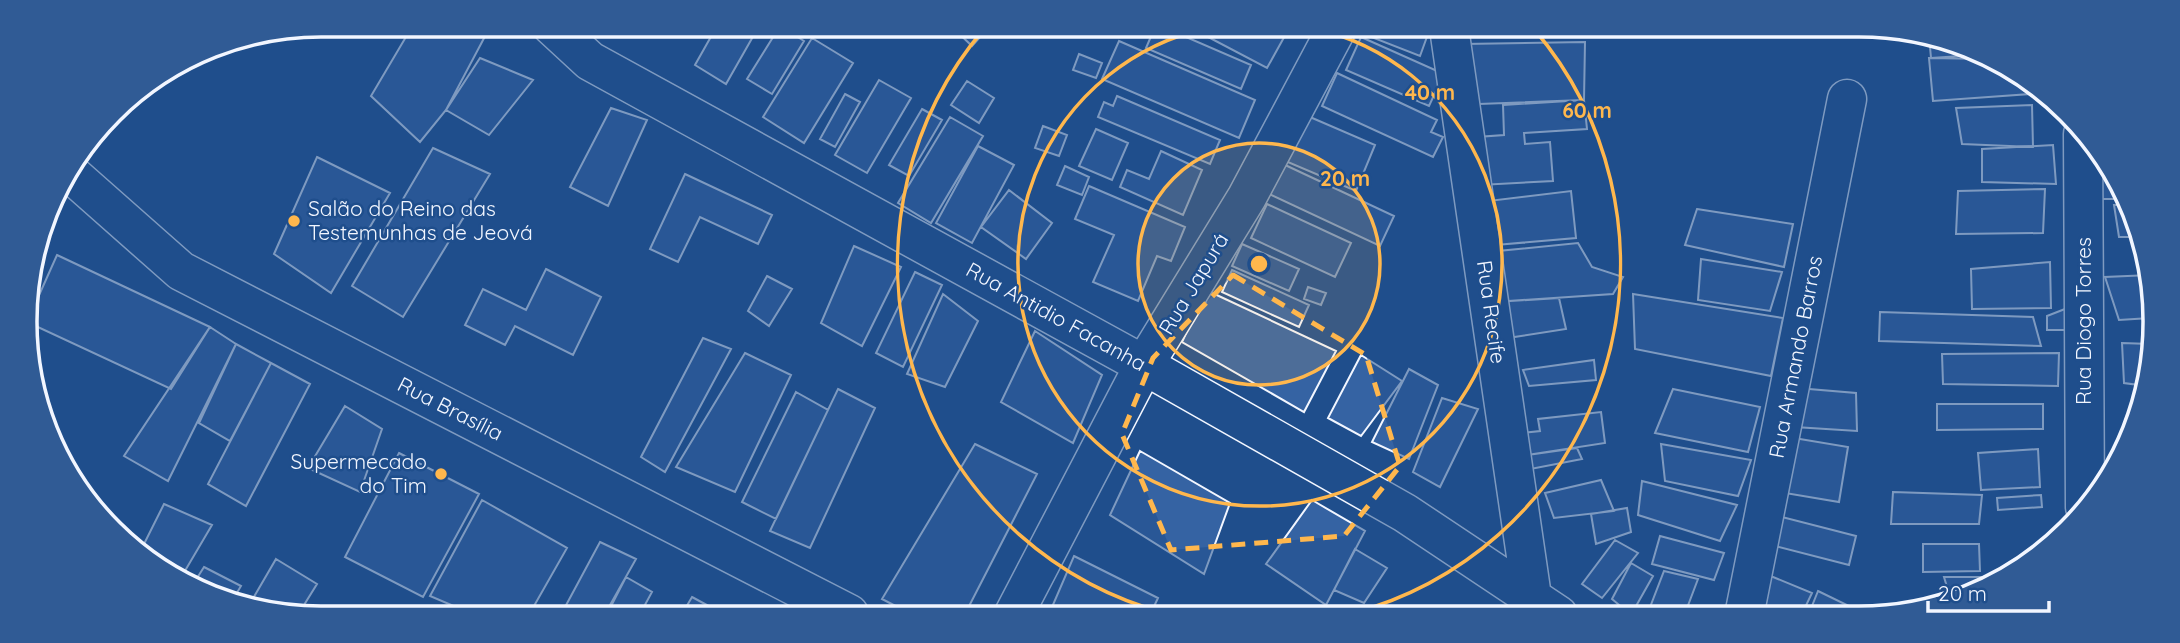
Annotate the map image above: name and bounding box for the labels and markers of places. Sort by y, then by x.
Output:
place label: Salão do Reino das Testemunhas de Jeová [308,195,533,245]
marker: Salão do Reino das Testemunhas de Jeová [286,213,302,229]
centre of rings [1247,252,1271,276]
place label: Supermecado do Tim [291,448,427,498]
marker: Supermecado do Tim [433,466,449,482]

